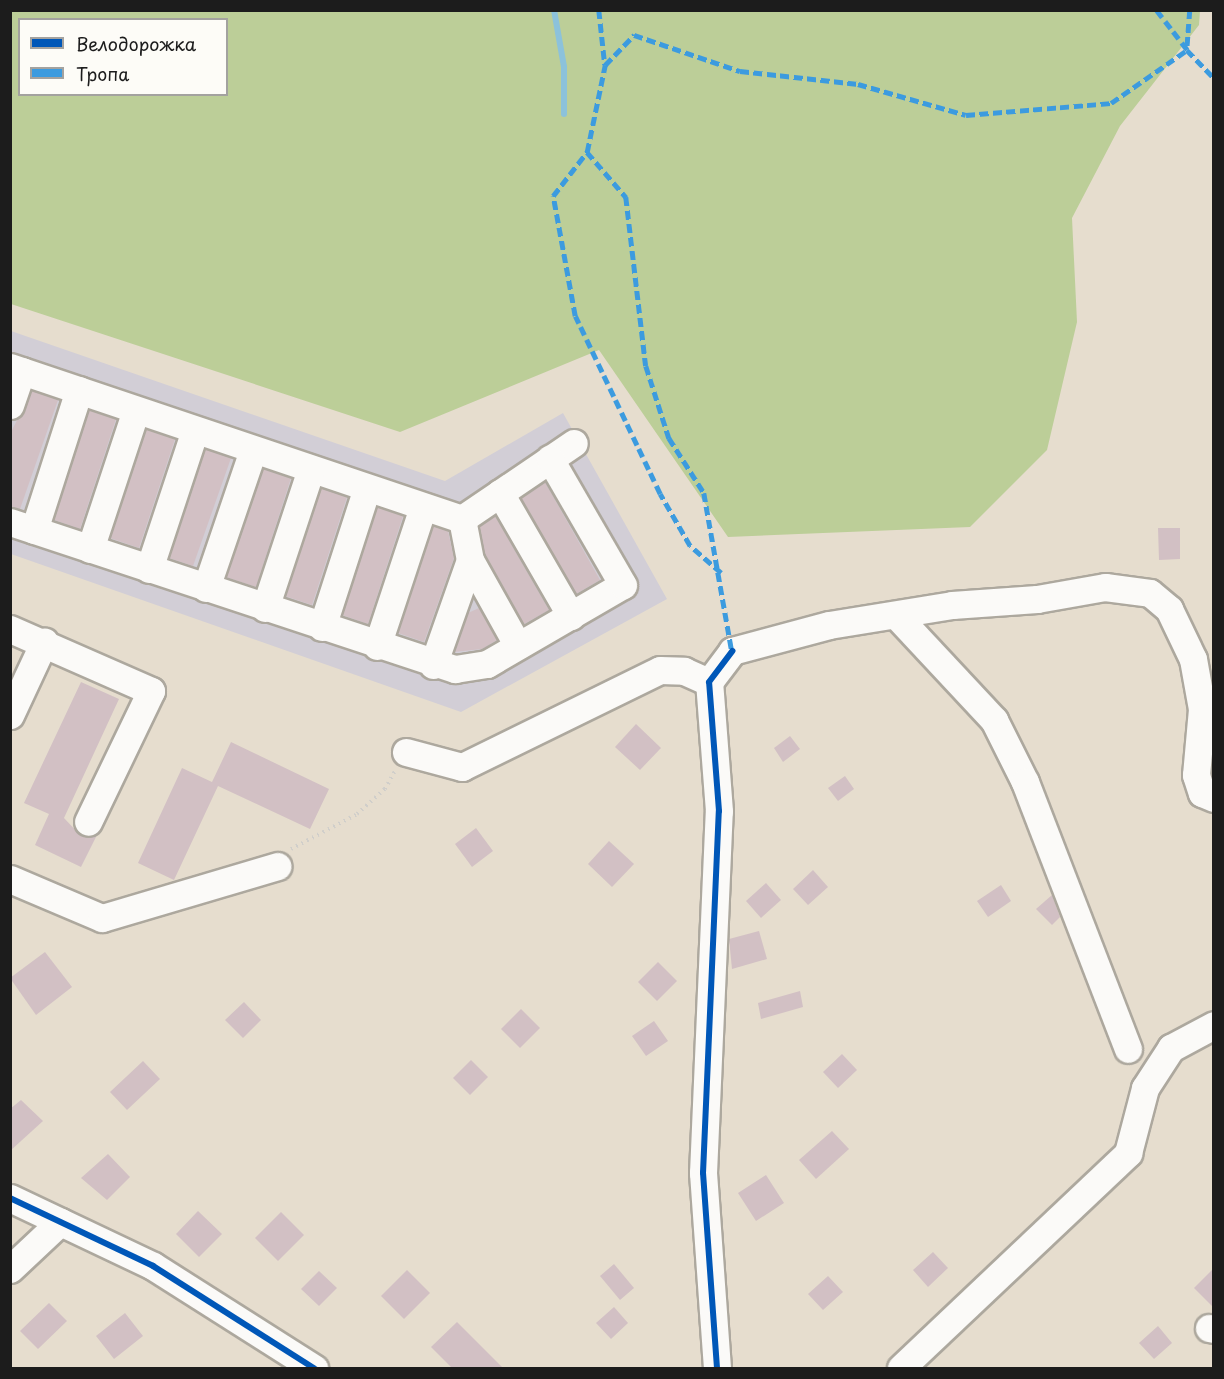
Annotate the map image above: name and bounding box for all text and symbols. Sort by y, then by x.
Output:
legend [18,18,228,96]
text: Велодорожка [76,30,196,57]
text: Тропа [76,60,129,87]

